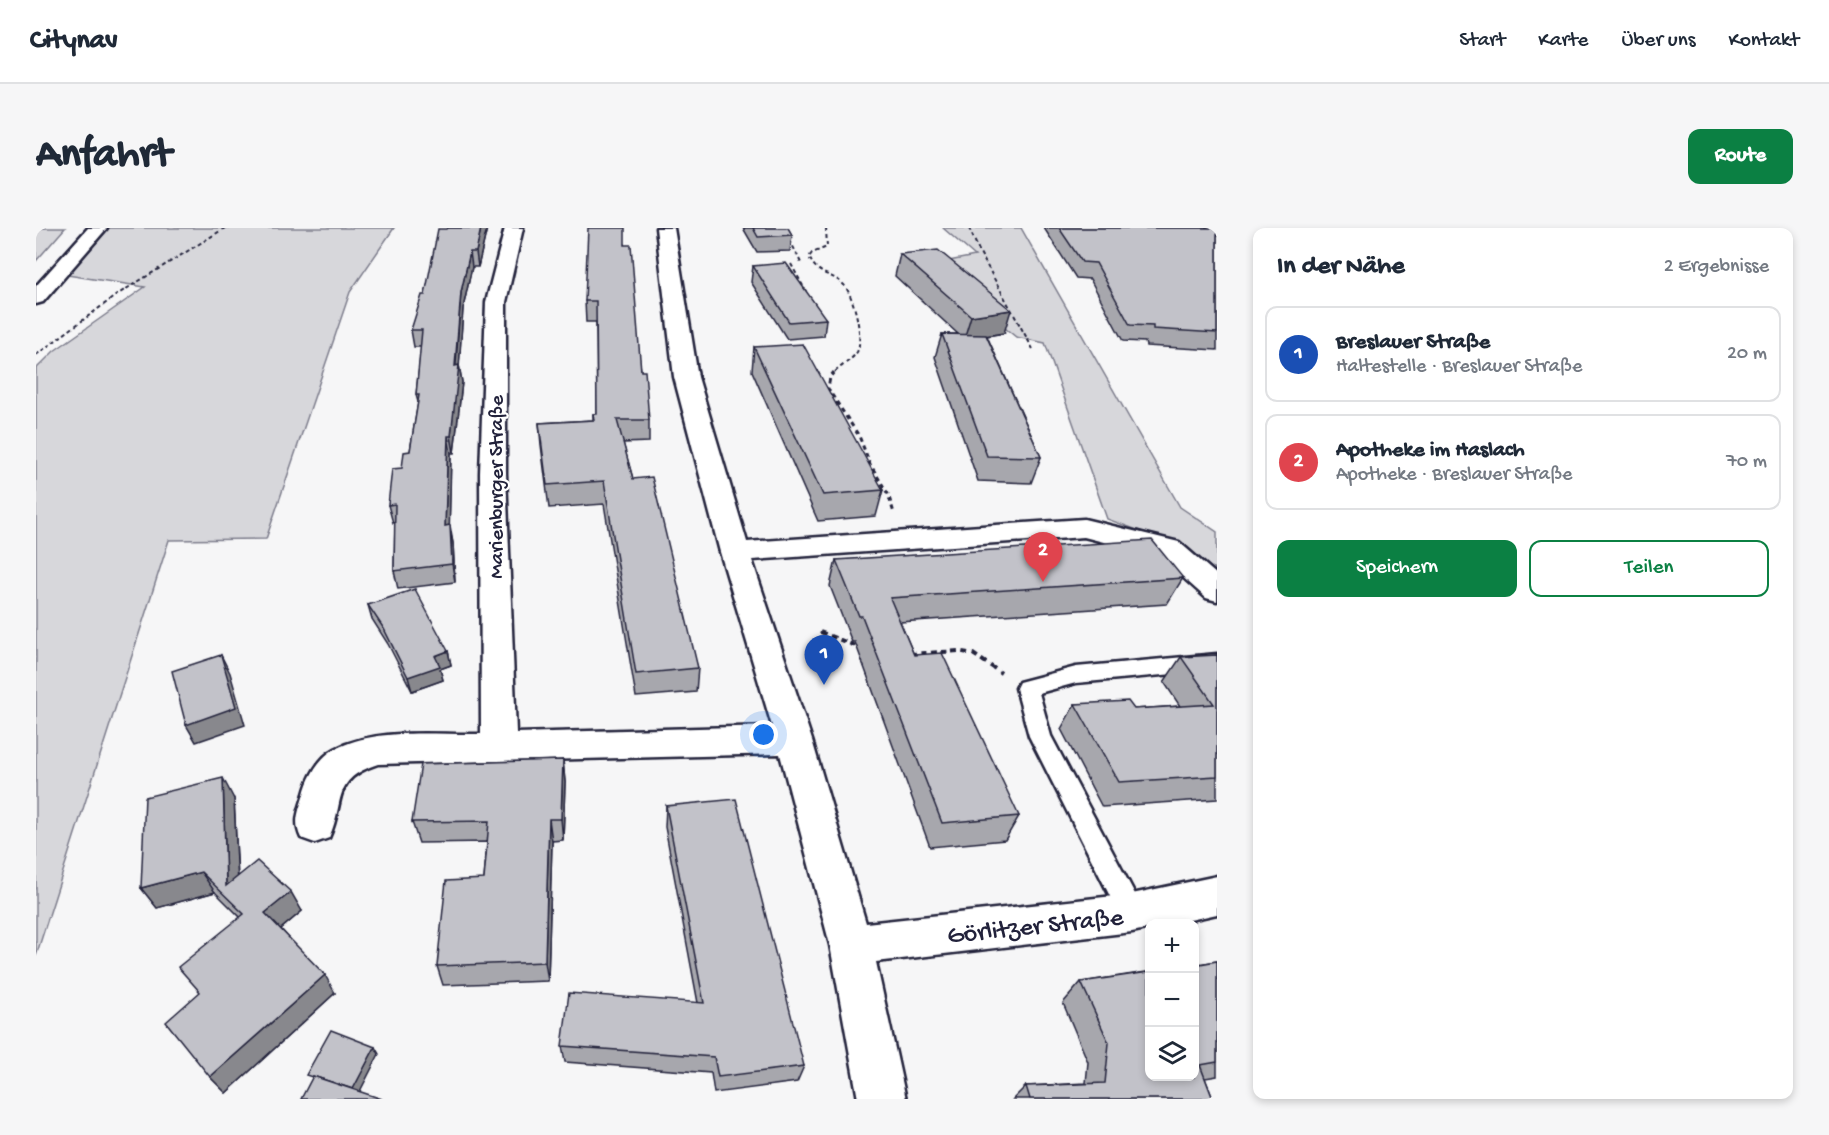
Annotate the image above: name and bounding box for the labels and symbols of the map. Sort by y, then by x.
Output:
street label: Marienburger Straße [486,394,511,579]
pin: 2 [1024,532,1062,582]
pin: 1 [804,636,844,685]
your location [749,720,778,749]
street label: Görlitzer Straße [946,904,1126,953]

